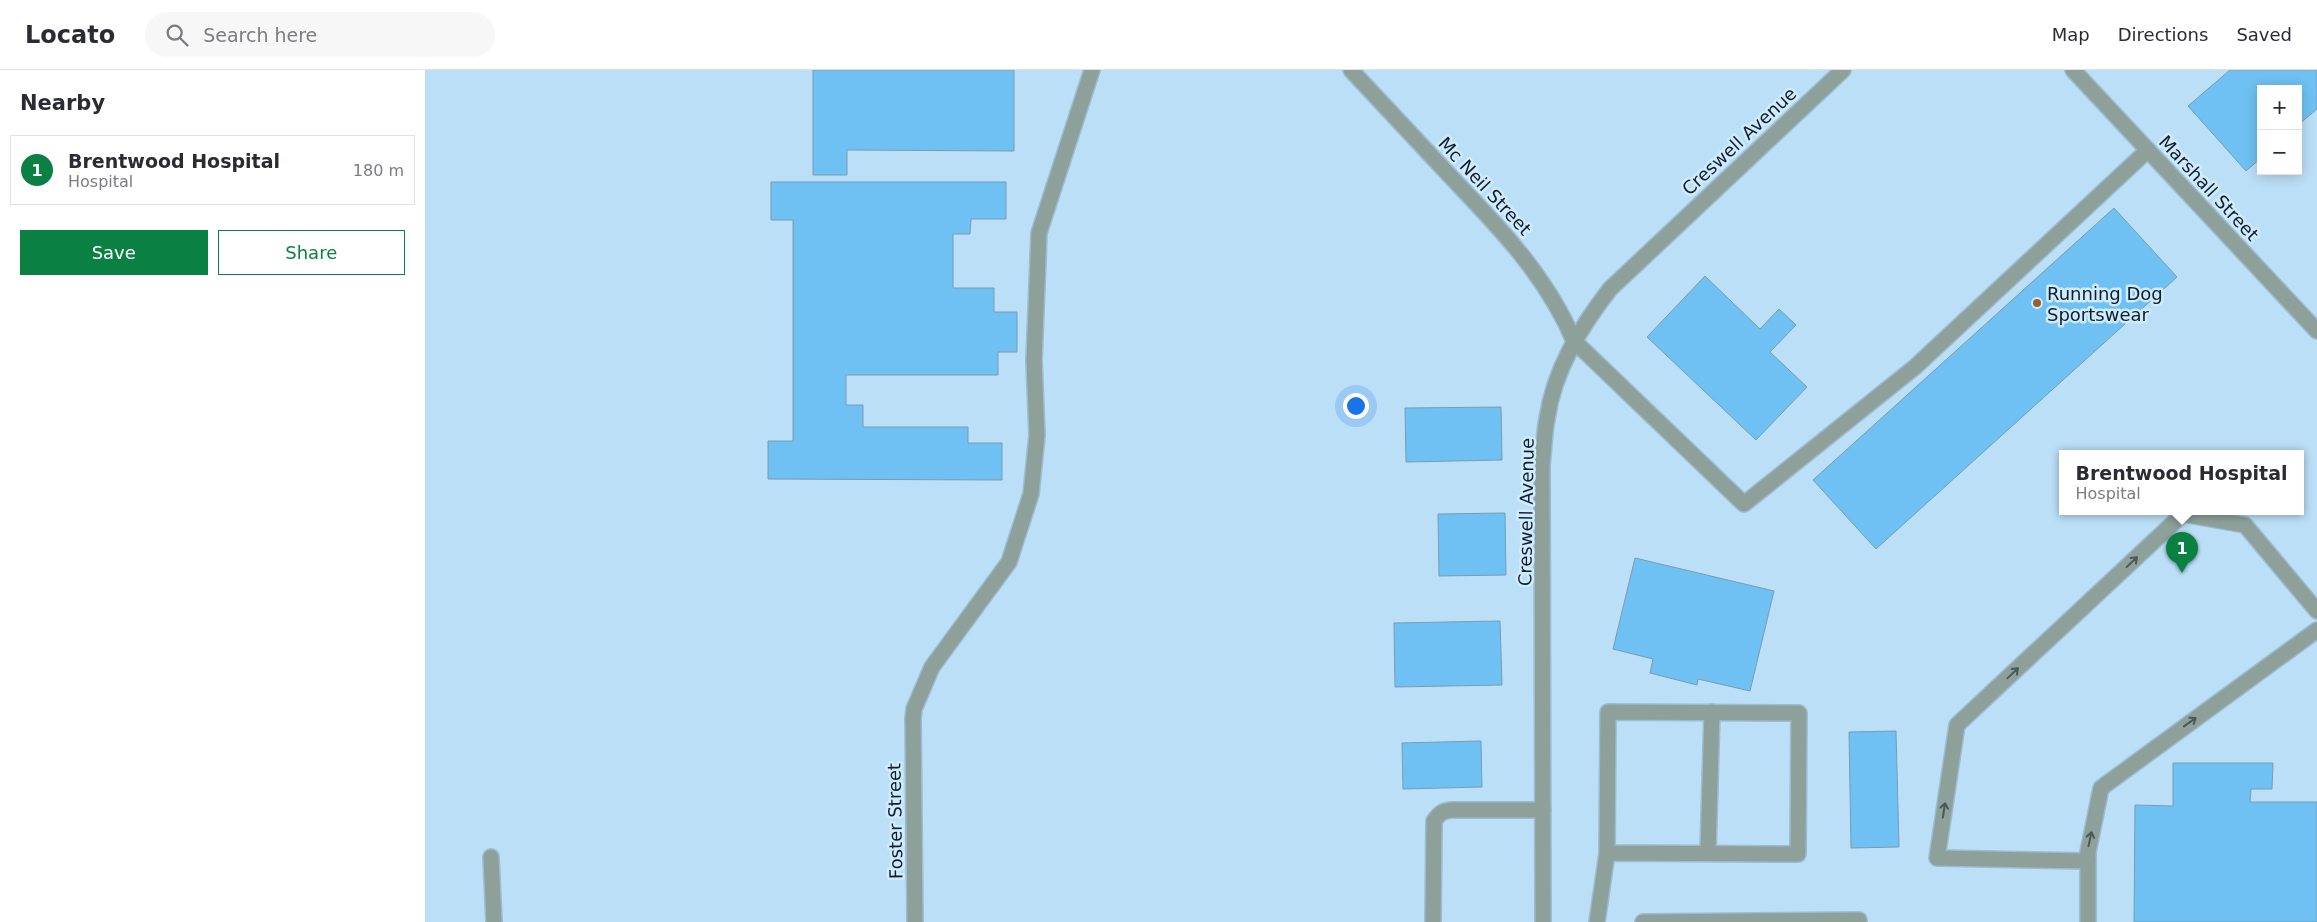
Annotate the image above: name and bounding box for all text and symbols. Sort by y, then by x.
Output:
search box [145,12,495,57]
text: Locato [25,21,115,49]
icon: search [163,21,191,49]
text: Search here [203,24,317,46]
text: Map [2052,24,2090,45]
text: Directions [2118,24,2208,45]
text: Saved [2236,24,2292,45]
street label: Creswell Avenue [1678,83,1800,199]
map controls [2257,85,2302,175]
button: + [2257,85,2302,130]
text: Nearby [20,91,105,115]
button: − [2257,130,2302,175]
street label: Marshall Street [2155,131,2263,245]
street label: Mc Neil Street [1434,133,1536,239]
text: Brentwood Hospital [68,150,280,172]
text: 1 [31,161,43,180]
text: 180 m [353,161,404,180]
text: Hospital [68,172,133,191]
button: Save [20,230,208,275]
button: Share [218,230,405,275]
place label: Running Dog Sportswear [2047,283,2163,325]
marker: Running Dog Sportswear [2031,297,2043,309]
your location [1343,393,1369,419]
street label: Creswell Avenue [1514,438,1538,586]
popup [2059,450,2304,515]
text: Brentwood Hospital [2075,462,2288,484]
text: Hospital [2075,484,2141,503]
pin: 1 [2166,532,2198,573]
one-way arrow [2125,556,2138,568]
one-way arrow [2007,667,2019,679]
one-way arrow [2183,717,2196,728]
street label: Foster Street [883,763,907,879]
one-way arrow [1939,802,1949,818]
one-way arrow [2086,831,2095,847]

